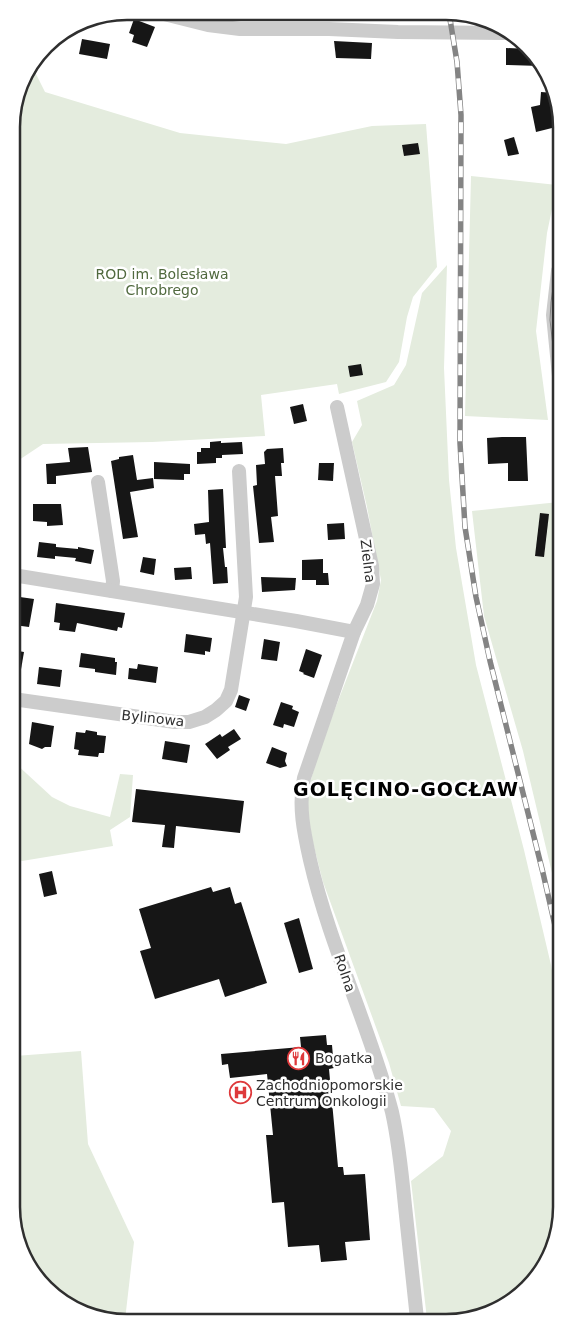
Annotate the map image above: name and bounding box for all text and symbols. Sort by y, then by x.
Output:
park label: ROD im. Bolesława Chrobrego [96,266,228,298]
street label: Zielna [357,538,379,584]
street label: Bylinowa [121,707,185,729]
district label: GOLĘCINO-GOCŁAW [293,778,519,800]
street label: Rolna [331,952,359,994]
restaurant icon: Bogatka [287,1046,311,1070]
place label: Bogatka [315,1050,373,1066]
place label: Zachodniopomorskie Centrum Onkologii [256,1077,403,1109]
hospital icon: Zachodniopomorskie Centrum Onkologii [228,1081,252,1105]

